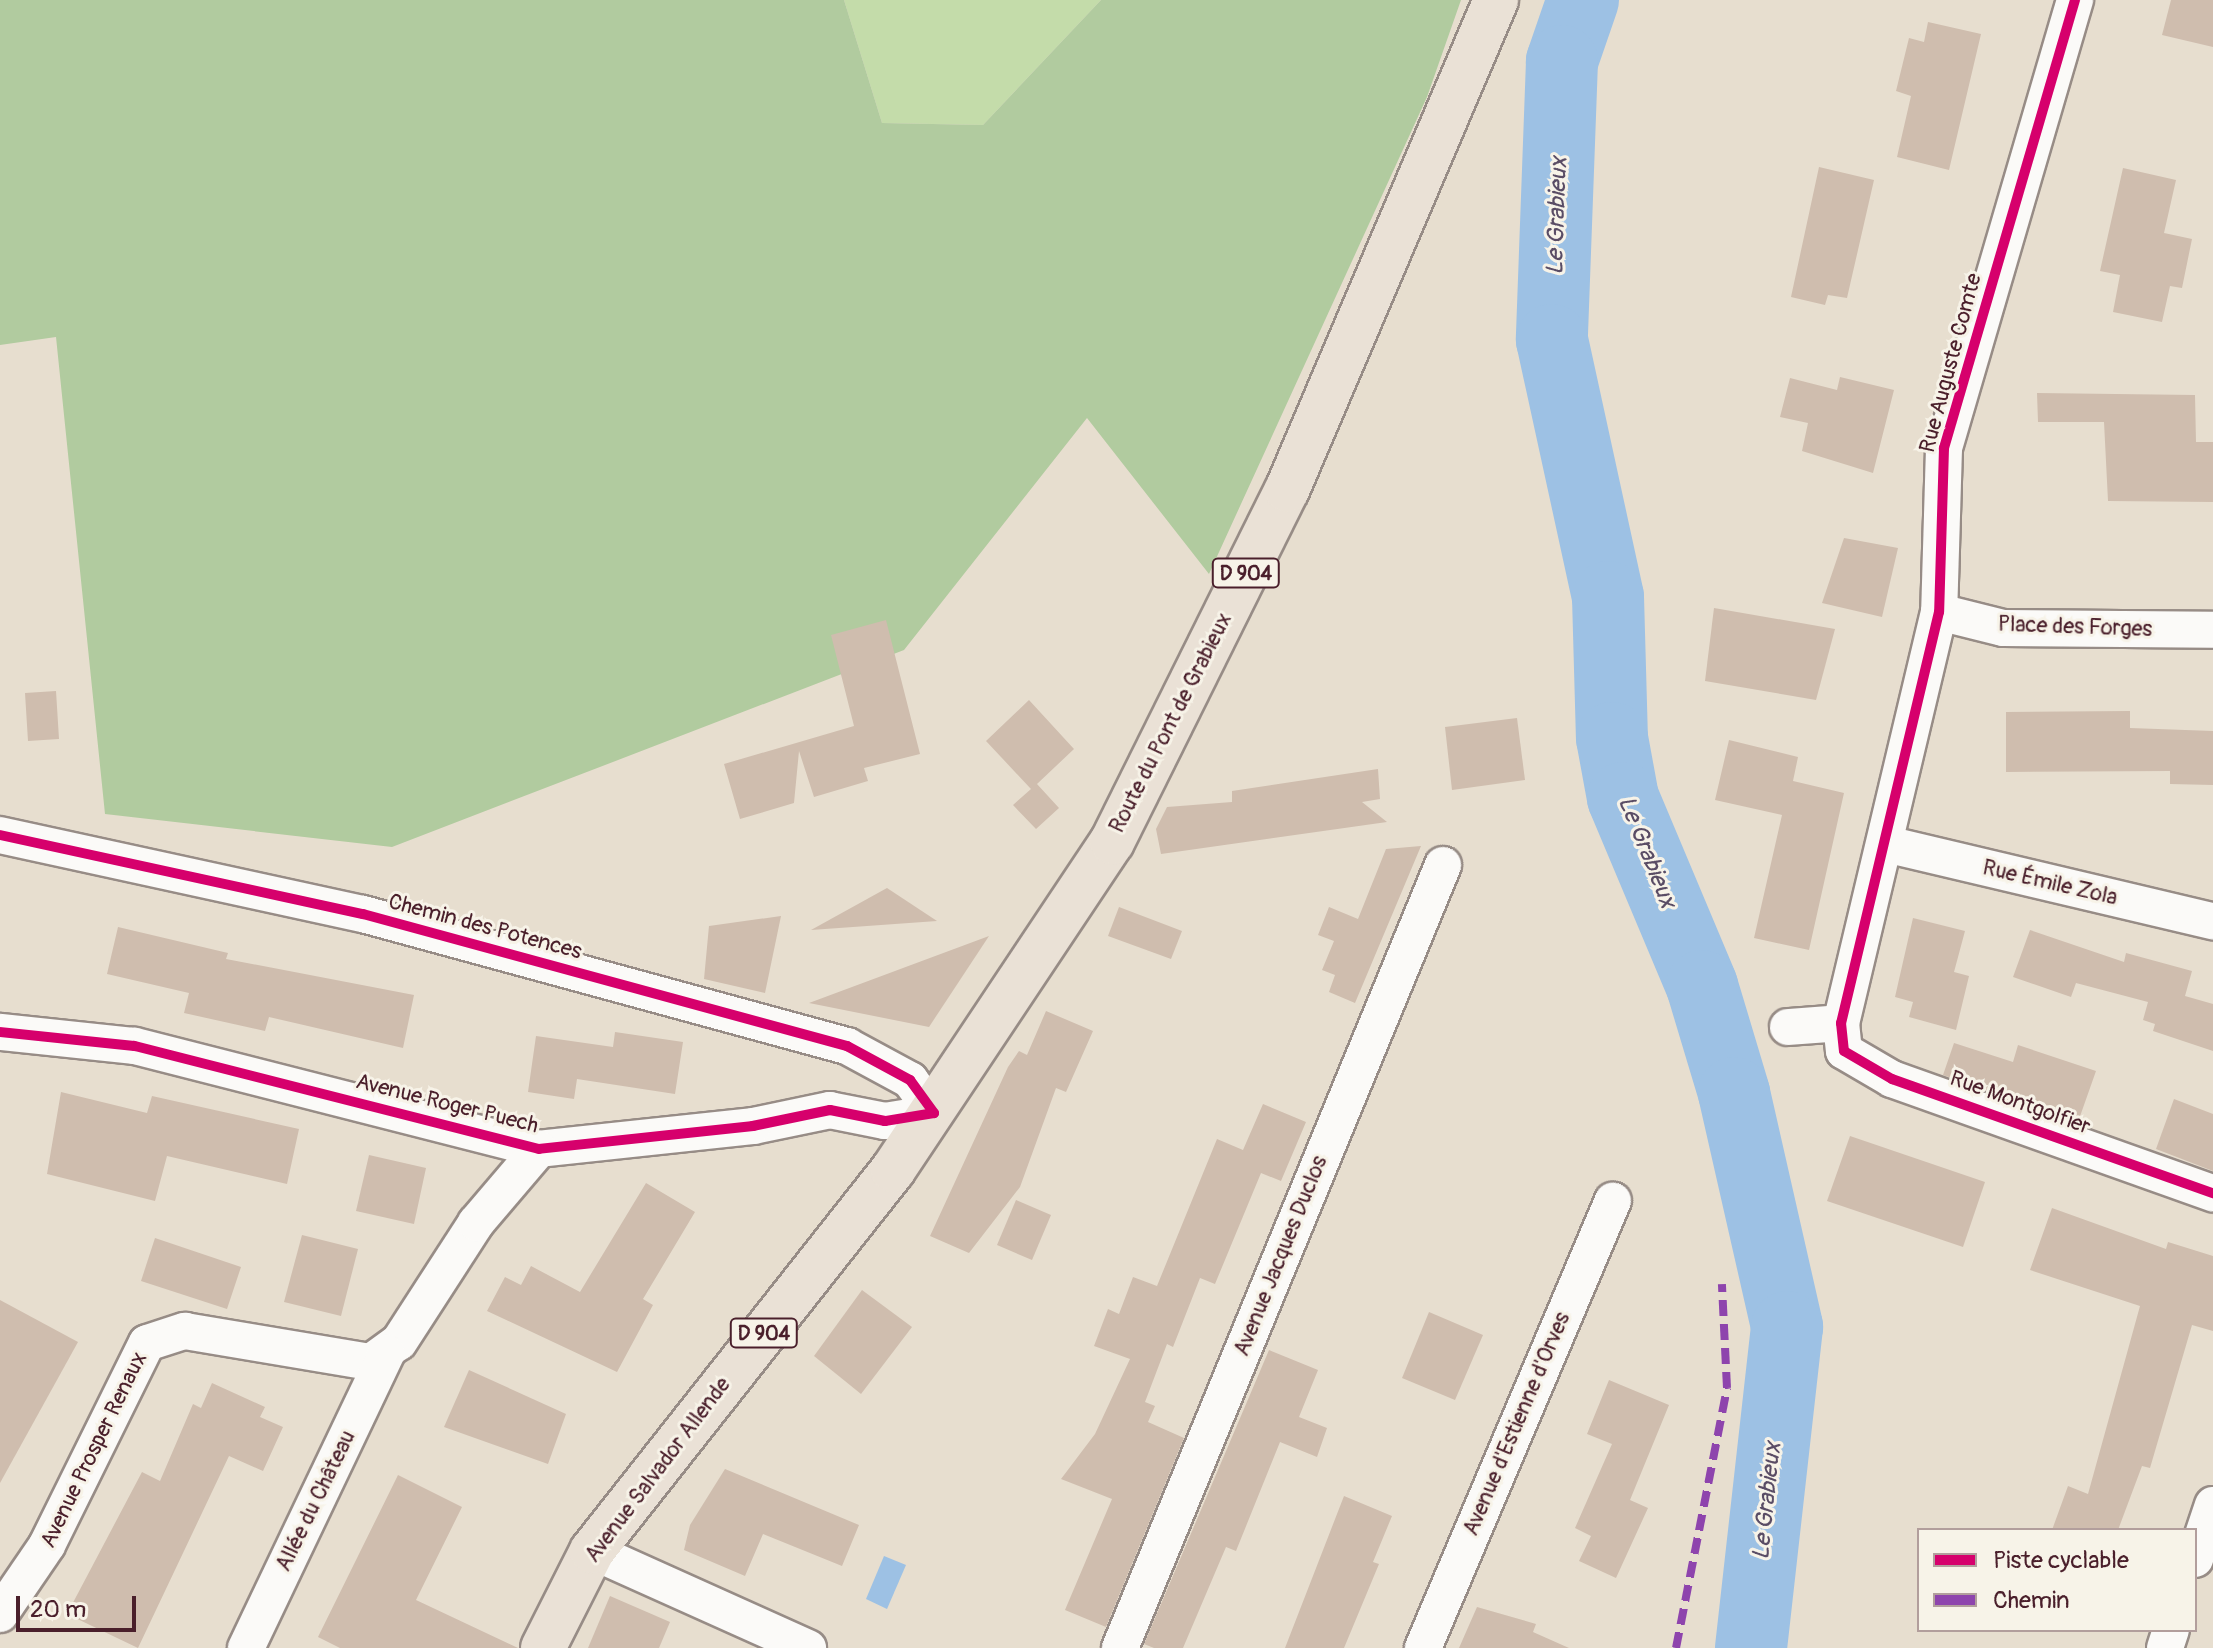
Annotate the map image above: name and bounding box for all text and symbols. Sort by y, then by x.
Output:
water label: Le Grabieux [1541,156,1573,276]
street label: Rue Auguste Comte [1914,271,1988,455]
road number: D 904 [1210,557,1282,589]
street label: Route du Pont de Grabieux [1104,609,1238,837]
street label: Place des Forges [1997,611,2153,643]
water label: Le Grabieux [1612,792,1682,912]
street label: Rue Émile Zola [1980,855,2120,911]
street label: Chemin des Potences [385,889,585,965]
street label: Rue Montgolfier [1946,1065,2094,1141]
street label: Avenue Roger Puech [353,1069,541,1139]
street label: Avenue Jacques Duclos [1229,1152,1333,1360]
street label: Avenue d'Estienne d'Orves [1458,1308,1576,1540]
road number: D 904 [728,1317,800,1349]
street label: Avenue Prosper Renaux [35,1348,153,1552]
street label: Avenue Salvador Allende [580,1372,736,1568]
street label: Allée du Château [271,1426,361,1576]
water label: Le Grabieux [1747,1441,1787,1561]
legend [1917,1528,2197,1632]
text: Piste cyclable [1993,1546,2129,1575]
scale bar [20,1580,140,1630]
text: Chemin [1993,1586,2070,1615]
text: 20 m [30,1595,86,1624]

